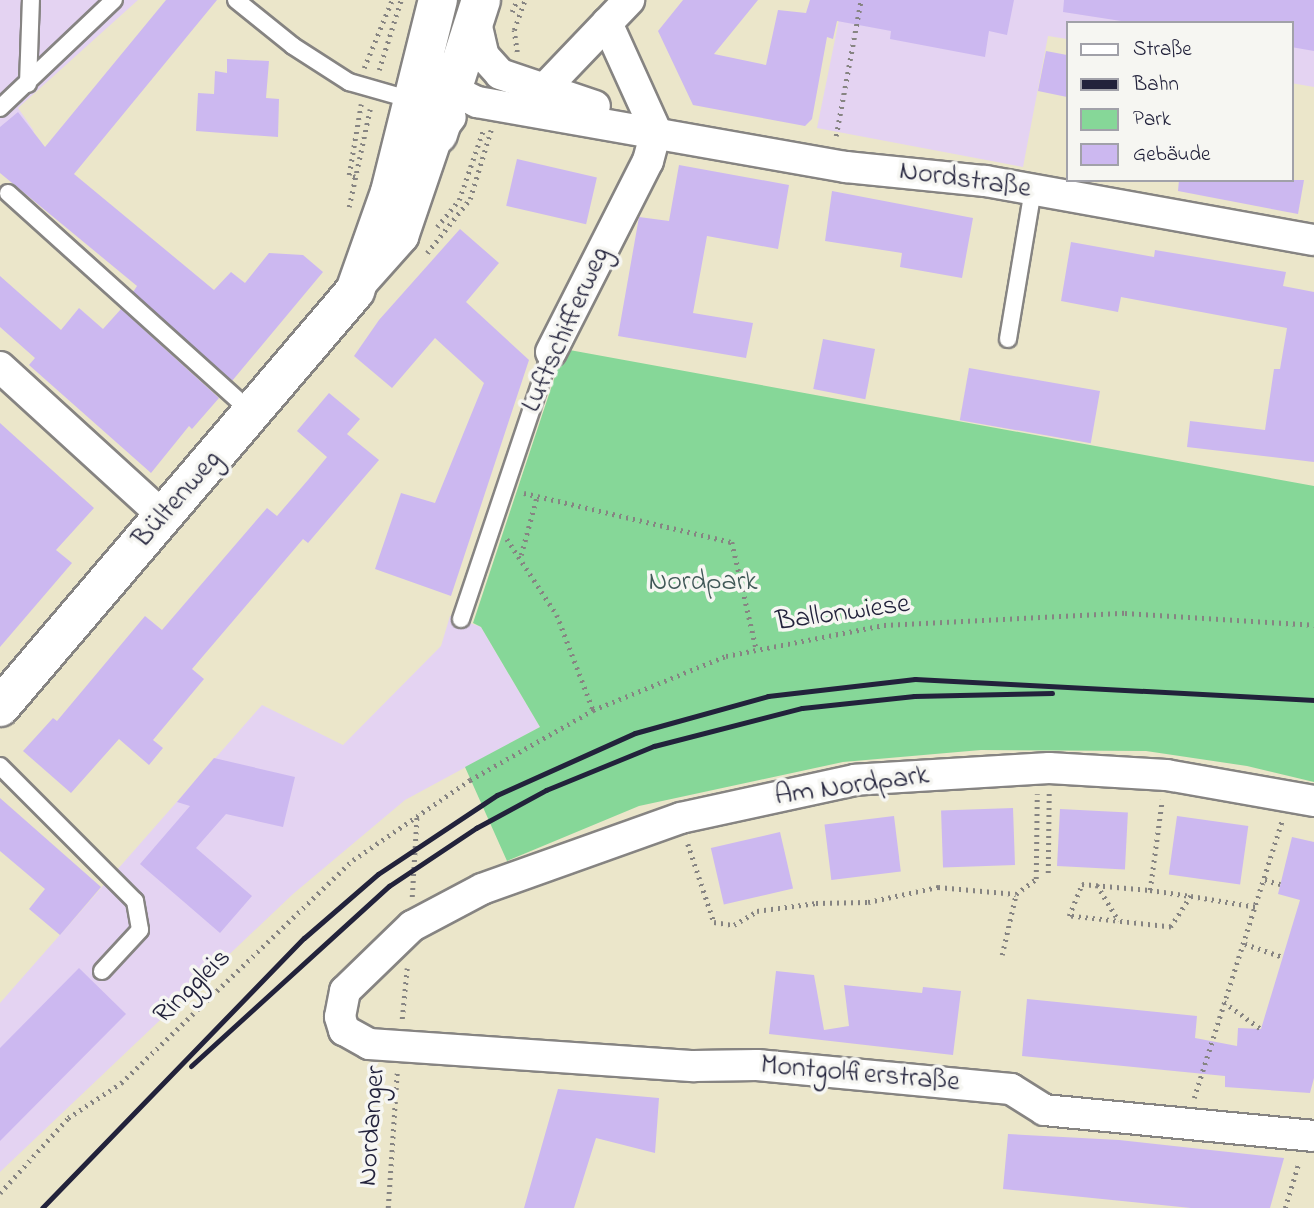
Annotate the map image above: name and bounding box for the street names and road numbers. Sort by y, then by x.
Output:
street label: Nordstraße [897,155,1033,207]
street label: Luftschifferweg [516,242,618,418]
street label: Bültenweg [126,444,230,556]
street label: Ballonwiese [774,588,912,640]
street label: Am Nordpark [773,760,931,814]
street label: Ringgleis [147,942,239,1032]
street label: Montgolfierstraße [759,1050,961,1100]
street label: Nordanger [352,1065,394,1187]

